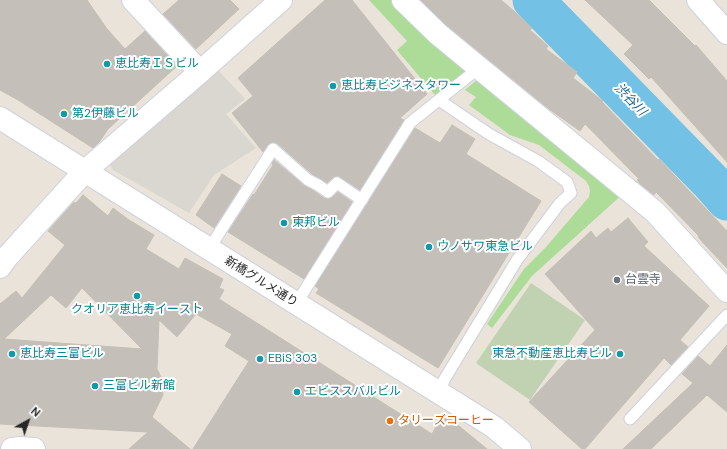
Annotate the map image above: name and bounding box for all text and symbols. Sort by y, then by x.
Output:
place label: 恵比寿ＩＳビル [115,57,199,71]
marker: 恵比寿ＩＳビル [102,59,112,69]
place label: 恵比寿ビジネスタワー [341,79,461,93]
marker: 恵比寿ビジネスタワー [328,81,338,91]
water label: 渋谷川 [611,81,649,119]
place label: 第2伊藤ビル [72,107,139,121]
marker: 第2伊藤ビル [59,109,69,119]
place label: 東邦ビル [292,216,340,230]
marker: 東邦ビル [279,218,289,228]
place label: ウノサワ東急ビル [437,240,533,254]
marker: ウノサワ東急ビル [424,242,434,252]
street label: 新橋グルメ通り [222,254,300,310]
place label: 台雲寺 [625,273,661,287]
marker: 台雲寺 [612,275,622,285]
marker: クオリア恵比寿イースト [132,291,142,301]
place label: クオリア恵比寿イースト [71,303,203,317]
place label: 恵比寿三富ビル [20,347,104,361]
place label: 東急不動産恵比寿ビル [492,347,612,361]
marker: 恵比寿三富ビル [7,349,17,359]
marker: 東急不動産恵比寿ビル [615,349,625,359]
place label: EBiS 303 [268,352,317,366]
marker: EBiS 303 [255,354,265,364]
place label: 三富ビル新館 [103,379,175,393]
marker: 三富ビル新館 [90,381,100,391]
place label: エビススバルビル [305,385,401,399]
marker: エビススバルビル [292,387,302,397]
north arrow [8,401,48,441]
text: N [28,404,43,420]
place label: タリーズコーヒー [398,414,494,428]
marker: タリーズコーヒー [385,416,395,426]

